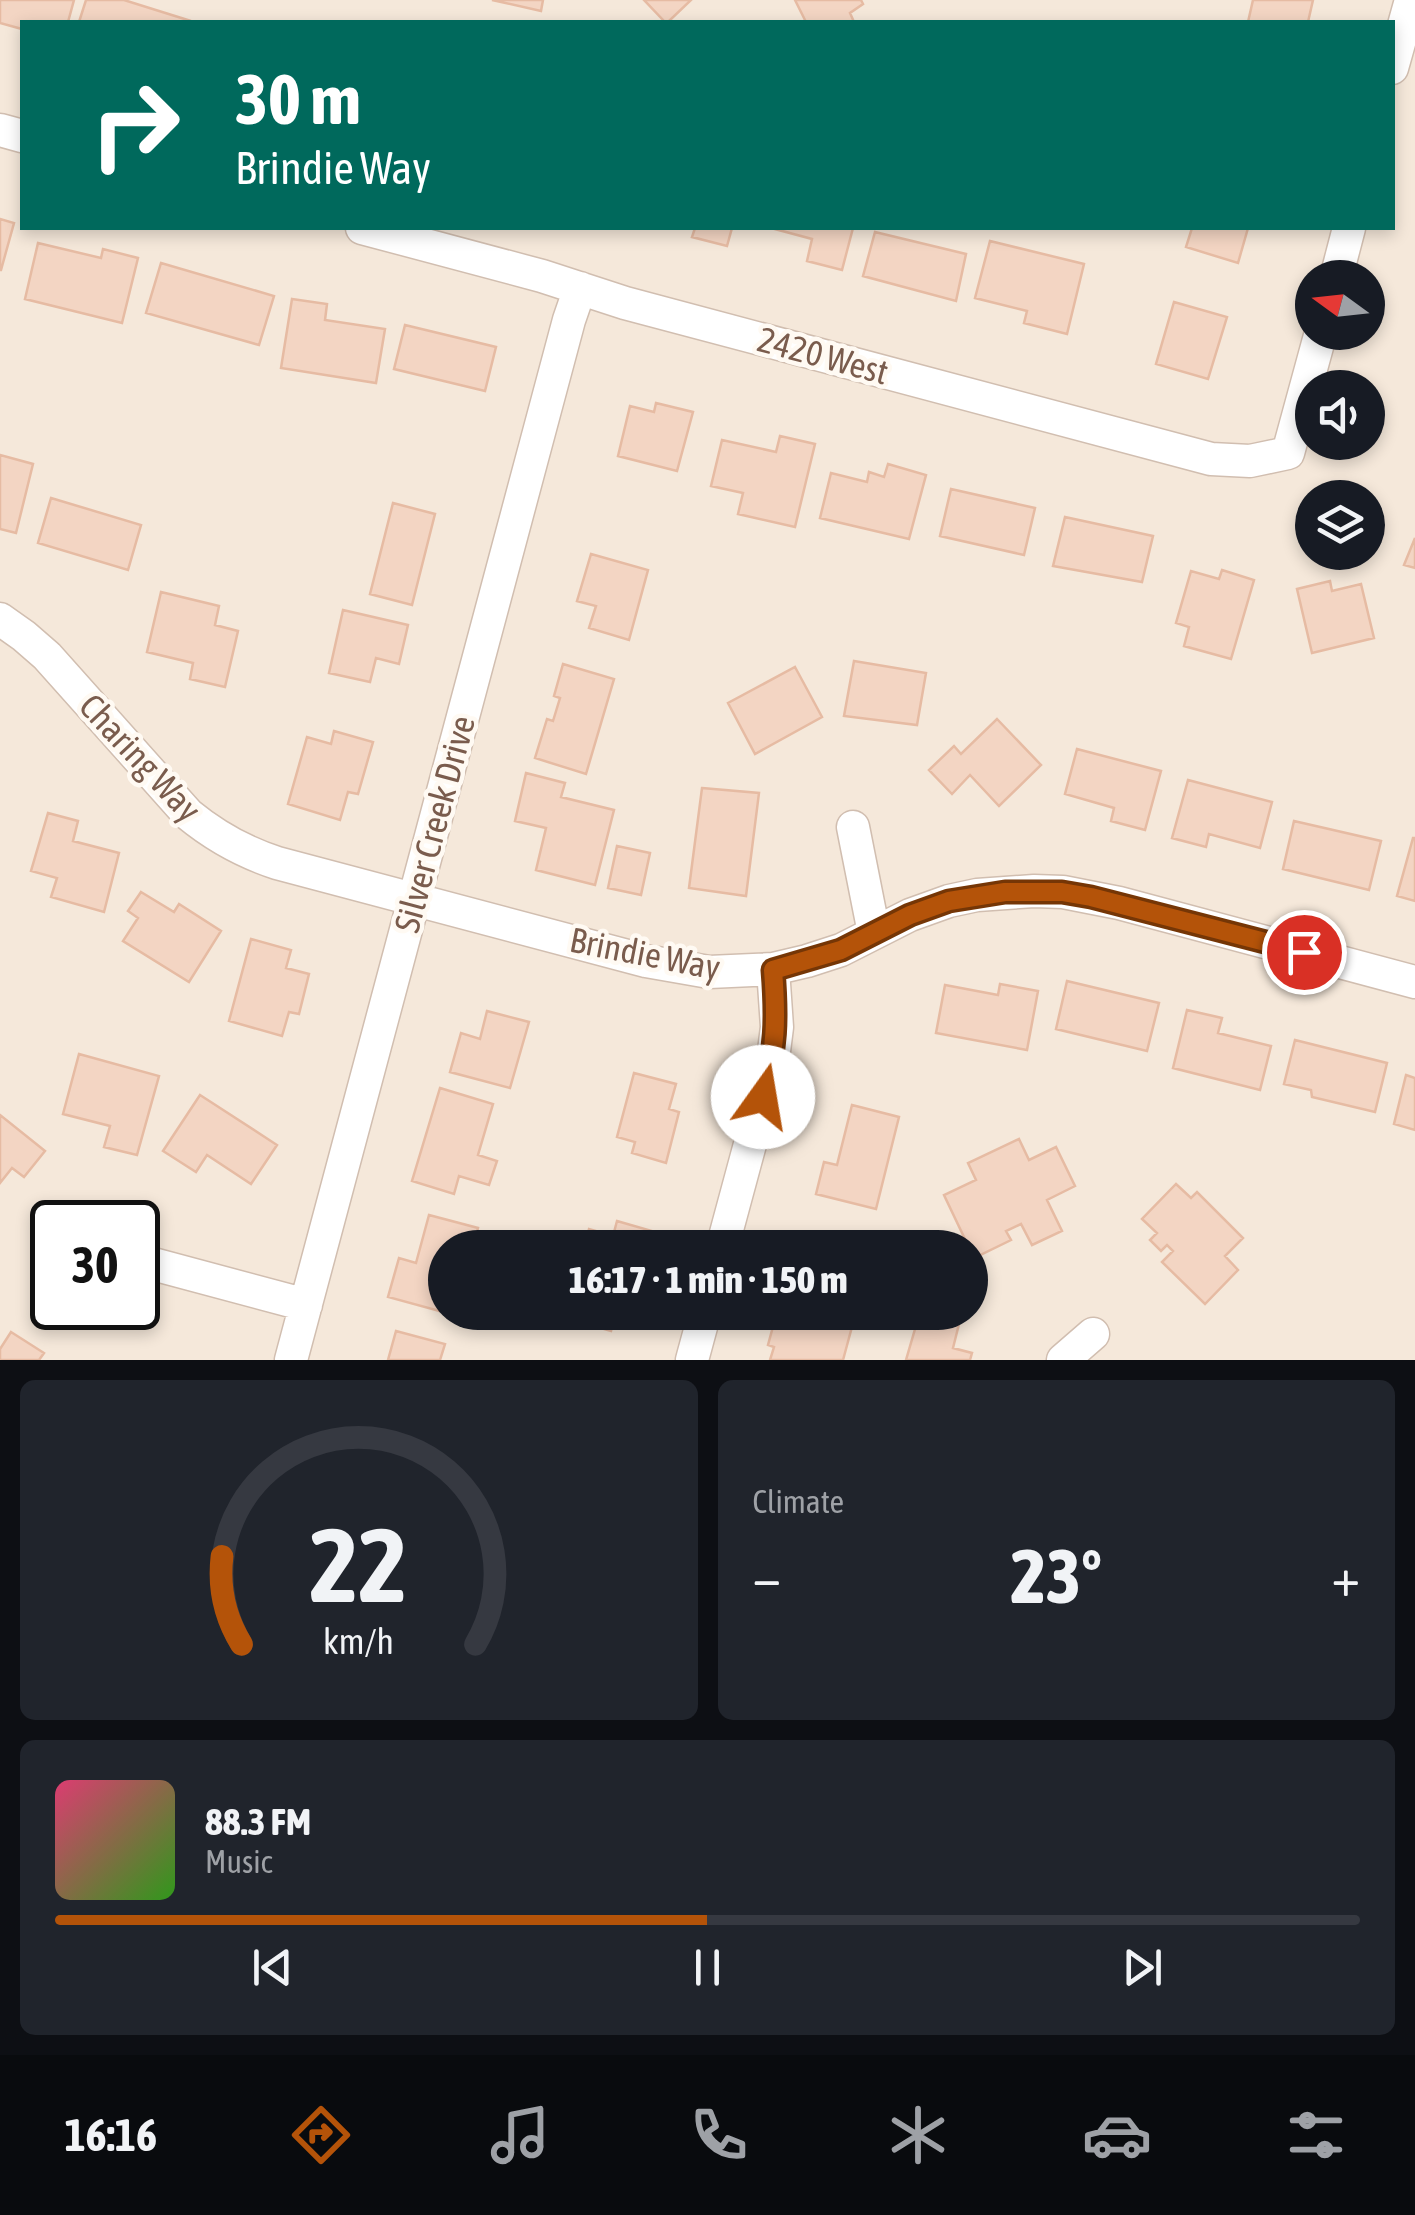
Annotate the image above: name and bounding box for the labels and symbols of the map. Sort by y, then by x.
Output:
north arrow [1295,260,1385,350]
street label: 2420 West [754,318,893,392]
street label: Charing Way [72,685,210,829]
street label: Silver Creek Drive [386,711,482,936]
pin [1262,910,1347,995]
street label: Brindie Way [567,919,724,987]
position arrow [711,1045,815,1149]
speed limit sign: 30 [30,1200,160,1330]

